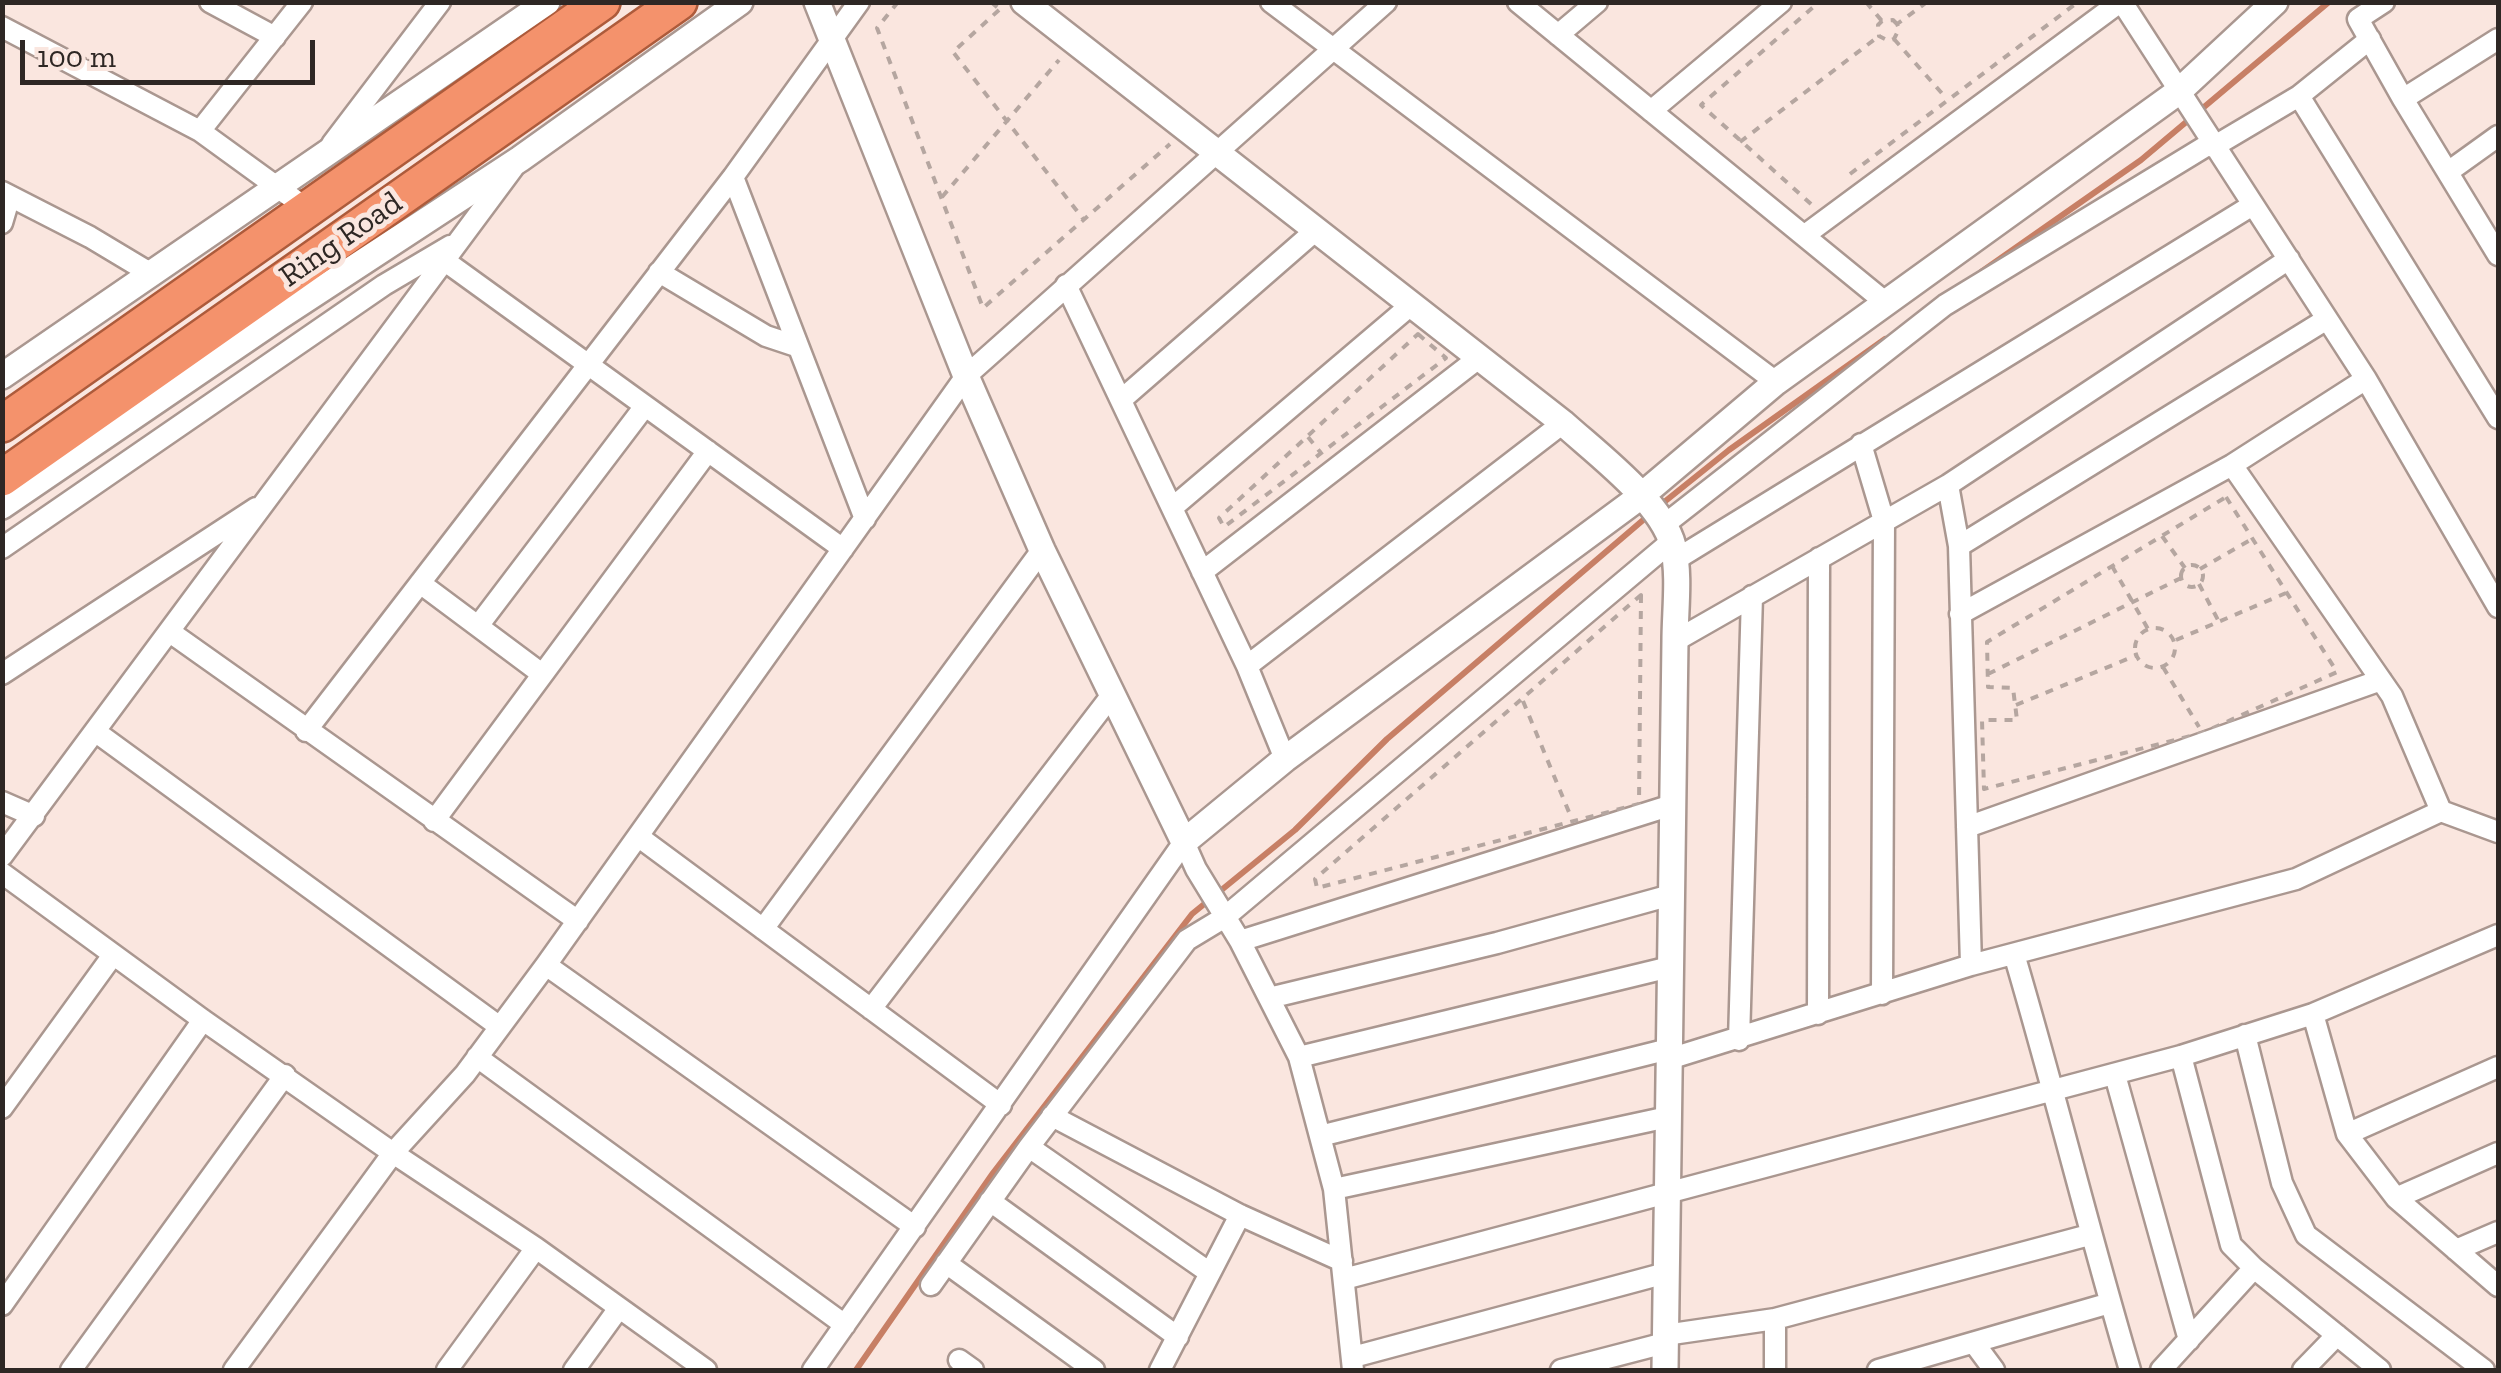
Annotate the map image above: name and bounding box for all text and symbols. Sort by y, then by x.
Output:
scale bar [25,20,320,82]
text: 100 m [37,39,116,75]
street label: Ring Road [272,184,410,296]

